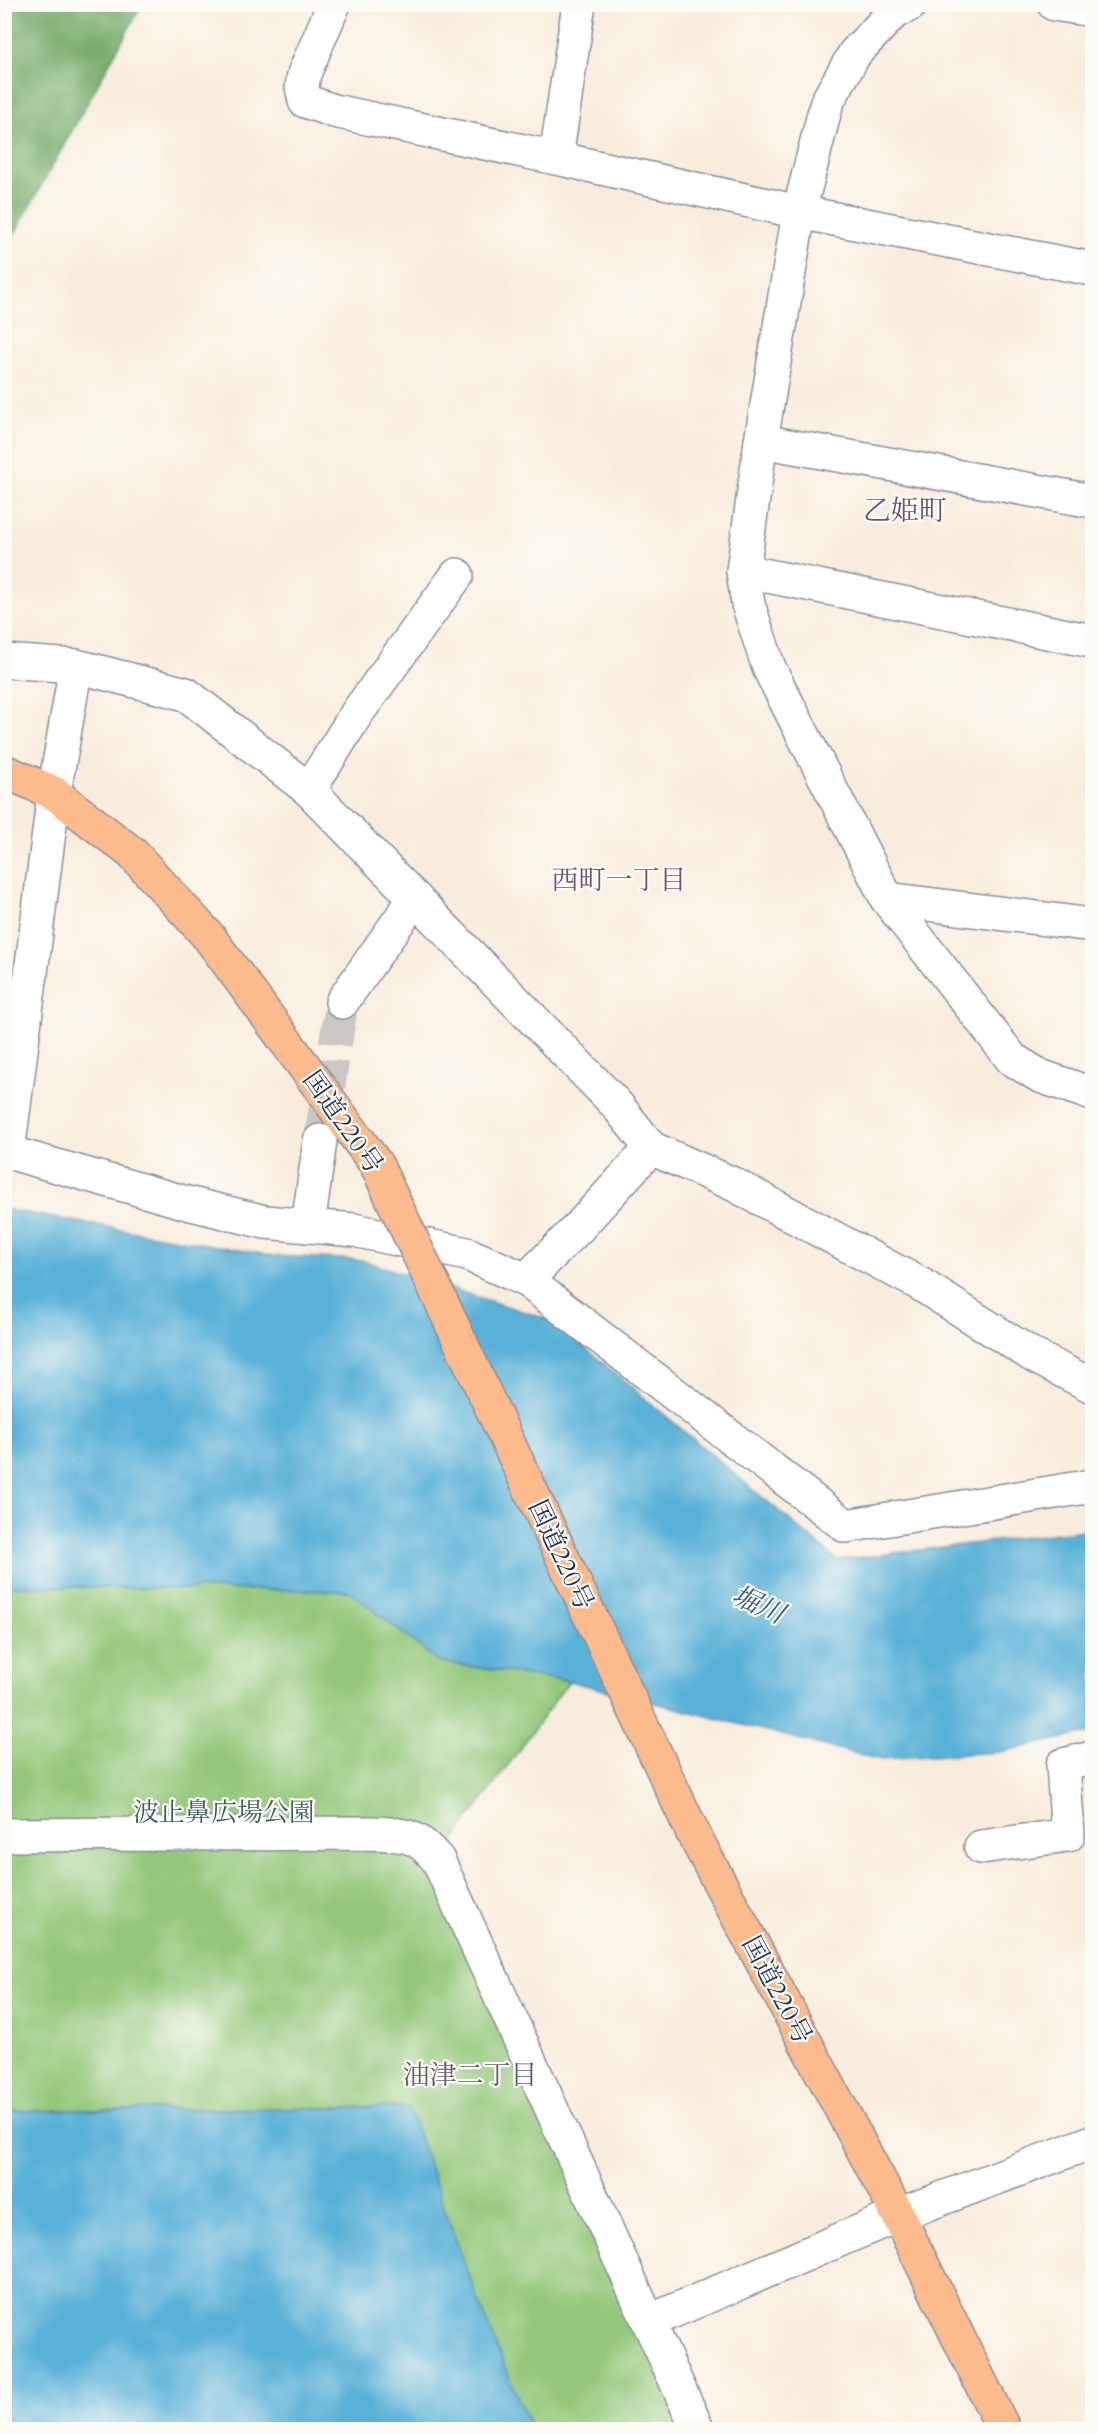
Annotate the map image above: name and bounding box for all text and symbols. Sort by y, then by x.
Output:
district label: 乙姫町 [863,492,947,530]
district label: 西町一丁目 [552,862,687,899]
street label: 国道220号 [295,1064,391,1180]
street label: 国道220号 [520,1494,602,1616]
water label: 堀川 [726,1577,793,1634]
park label: 波止鼻広場公園 [133,1795,315,1830]
street label: 国道220号 [734,1930,820,2050]
district label: 油津二丁目 [403,2057,538,2094]

